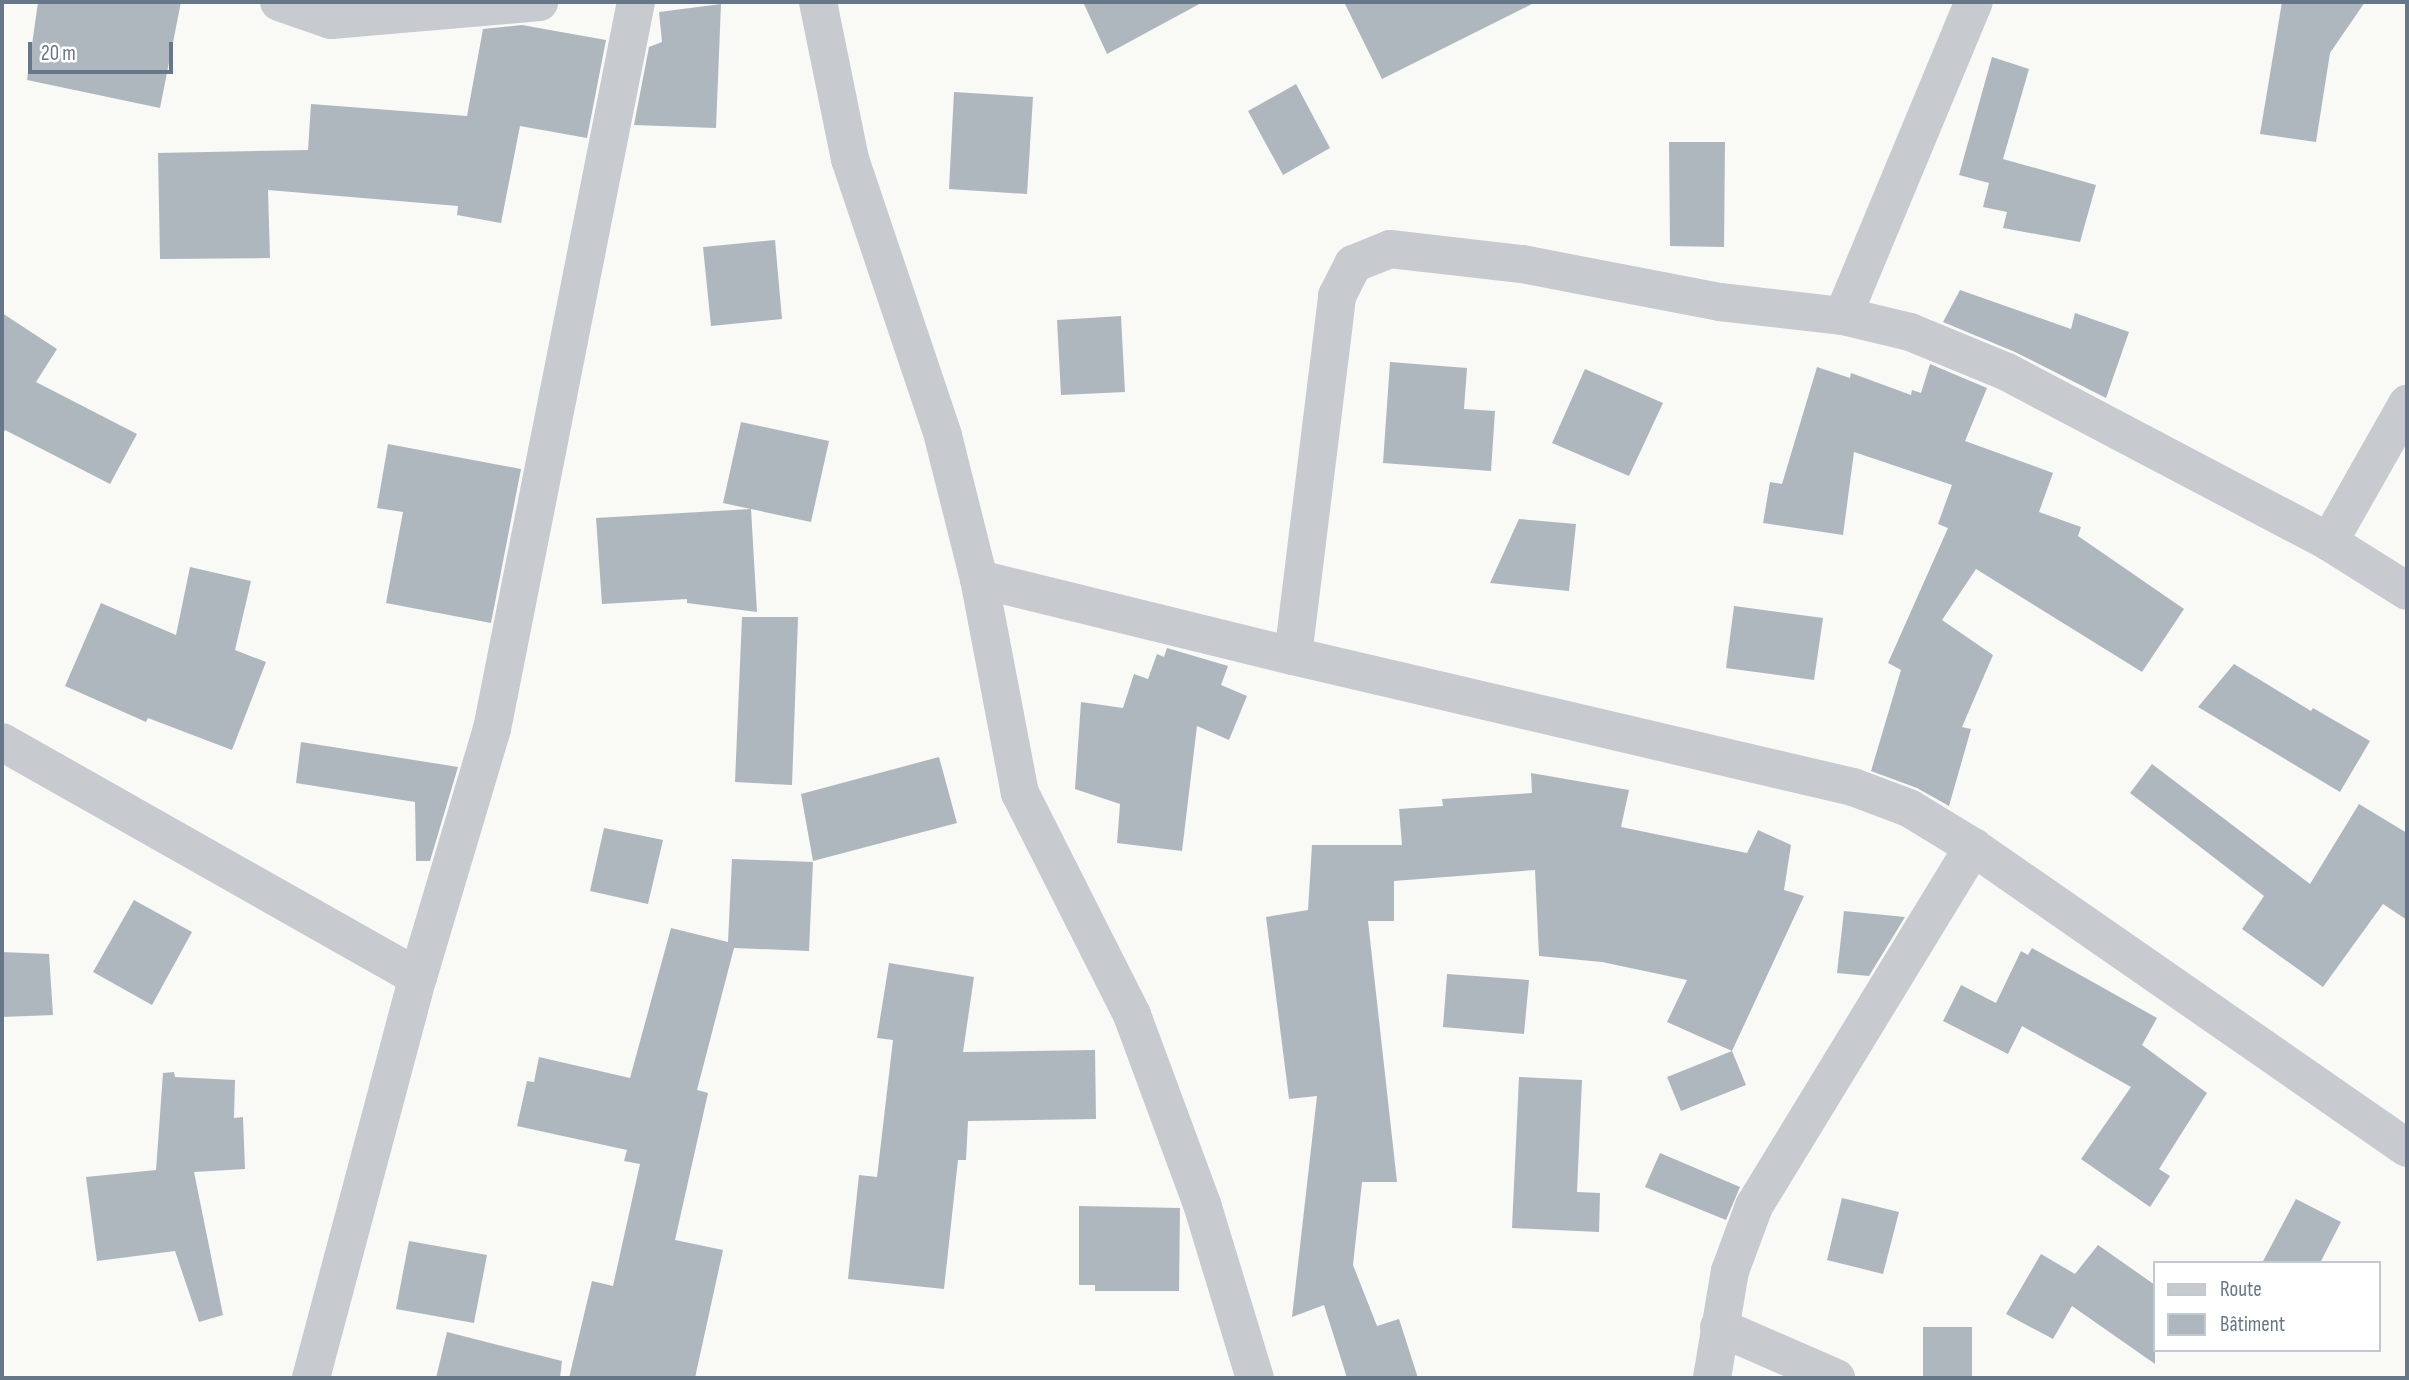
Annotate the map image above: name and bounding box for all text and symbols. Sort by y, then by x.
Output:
scale bar [32,28,177,72]
text: 20 m [41,41,76,66]
legend [2154,1261,2381,1352]
text: Route [2220,1277,2262,1302]
text: Bâtiment [2220,1312,2285,1337]

